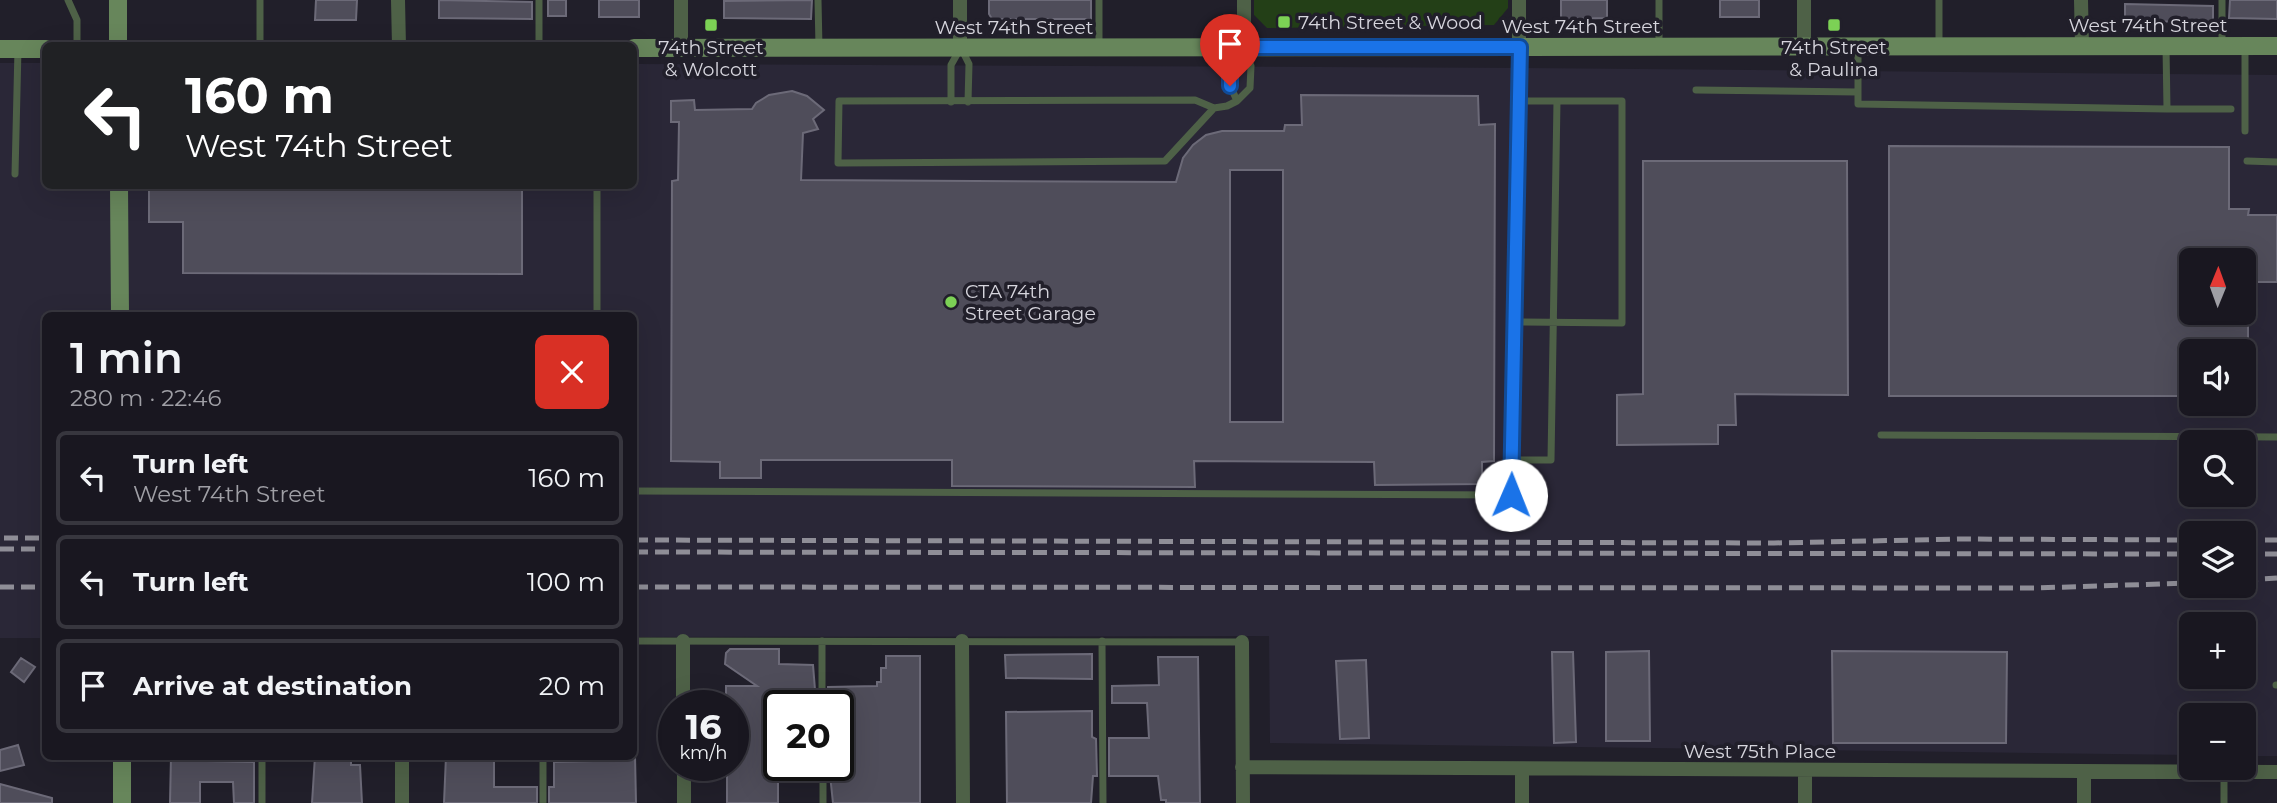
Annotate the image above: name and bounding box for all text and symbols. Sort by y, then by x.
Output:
place label: 74th Street & Wood [1298,11,1483,34]
pin [1200,14,1260,86]
marker: 74th Street & Wood [1276,14,1292,30]
street label: West 74th Street [2069,14,2228,37]
street label: West 74th Street [1502,15,1661,38]
street label: West 74th Street [935,16,1094,39]
marker: 74th Street & Wolcott [703,17,719,33]
marker: 74th Street & Paulina [1826,17,1842,33]
icon: arrive [1211,25,1249,63]
place label: 74th Street & Wolcott [658,36,764,81]
place label: 74th Street & Paulina [1781,36,1887,81]
text: 160 m [185,66,334,125]
icon: left [70,70,161,161]
text: West 74th Street [185,126,453,165]
north arrow [2179,248,2256,326]
map controls [2179,248,2256,780]
place label: CTA 74th Street Garage [965,280,1096,325]
marker: CTA 74th Street Garage [943,294,959,310]
text: 1 min [70,332,183,384]
button: close [535,335,609,409]
button: sound [2179,339,2256,416]
text: 280 m · 22:46 [70,384,221,412]
button: search [2179,430,2256,507]
text: Turn left [133,448,249,480]
position arrow [1474,458,1548,532]
icon: left [74,459,112,497]
text: 160 m [528,462,605,494]
text: West 74th Street [133,480,325,508]
button: layers [2179,521,2256,598]
icon: left [74,563,112,601]
text: Turn left [133,566,249,598]
text: 100 m [527,566,605,598]
button: + [2179,612,2256,689]
icon: arrive [74,667,112,705]
text: Arrive at destination [133,670,412,702]
text: 20 m [539,670,605,702]
speed limit sign: 20 [763,690,854,781]
button: − [2179,703,2256,780]
text: 16 [685,705,722,748]
street label: West 75th Place [1684,740,1836,763]
text: km/h [679,742,728,764]

